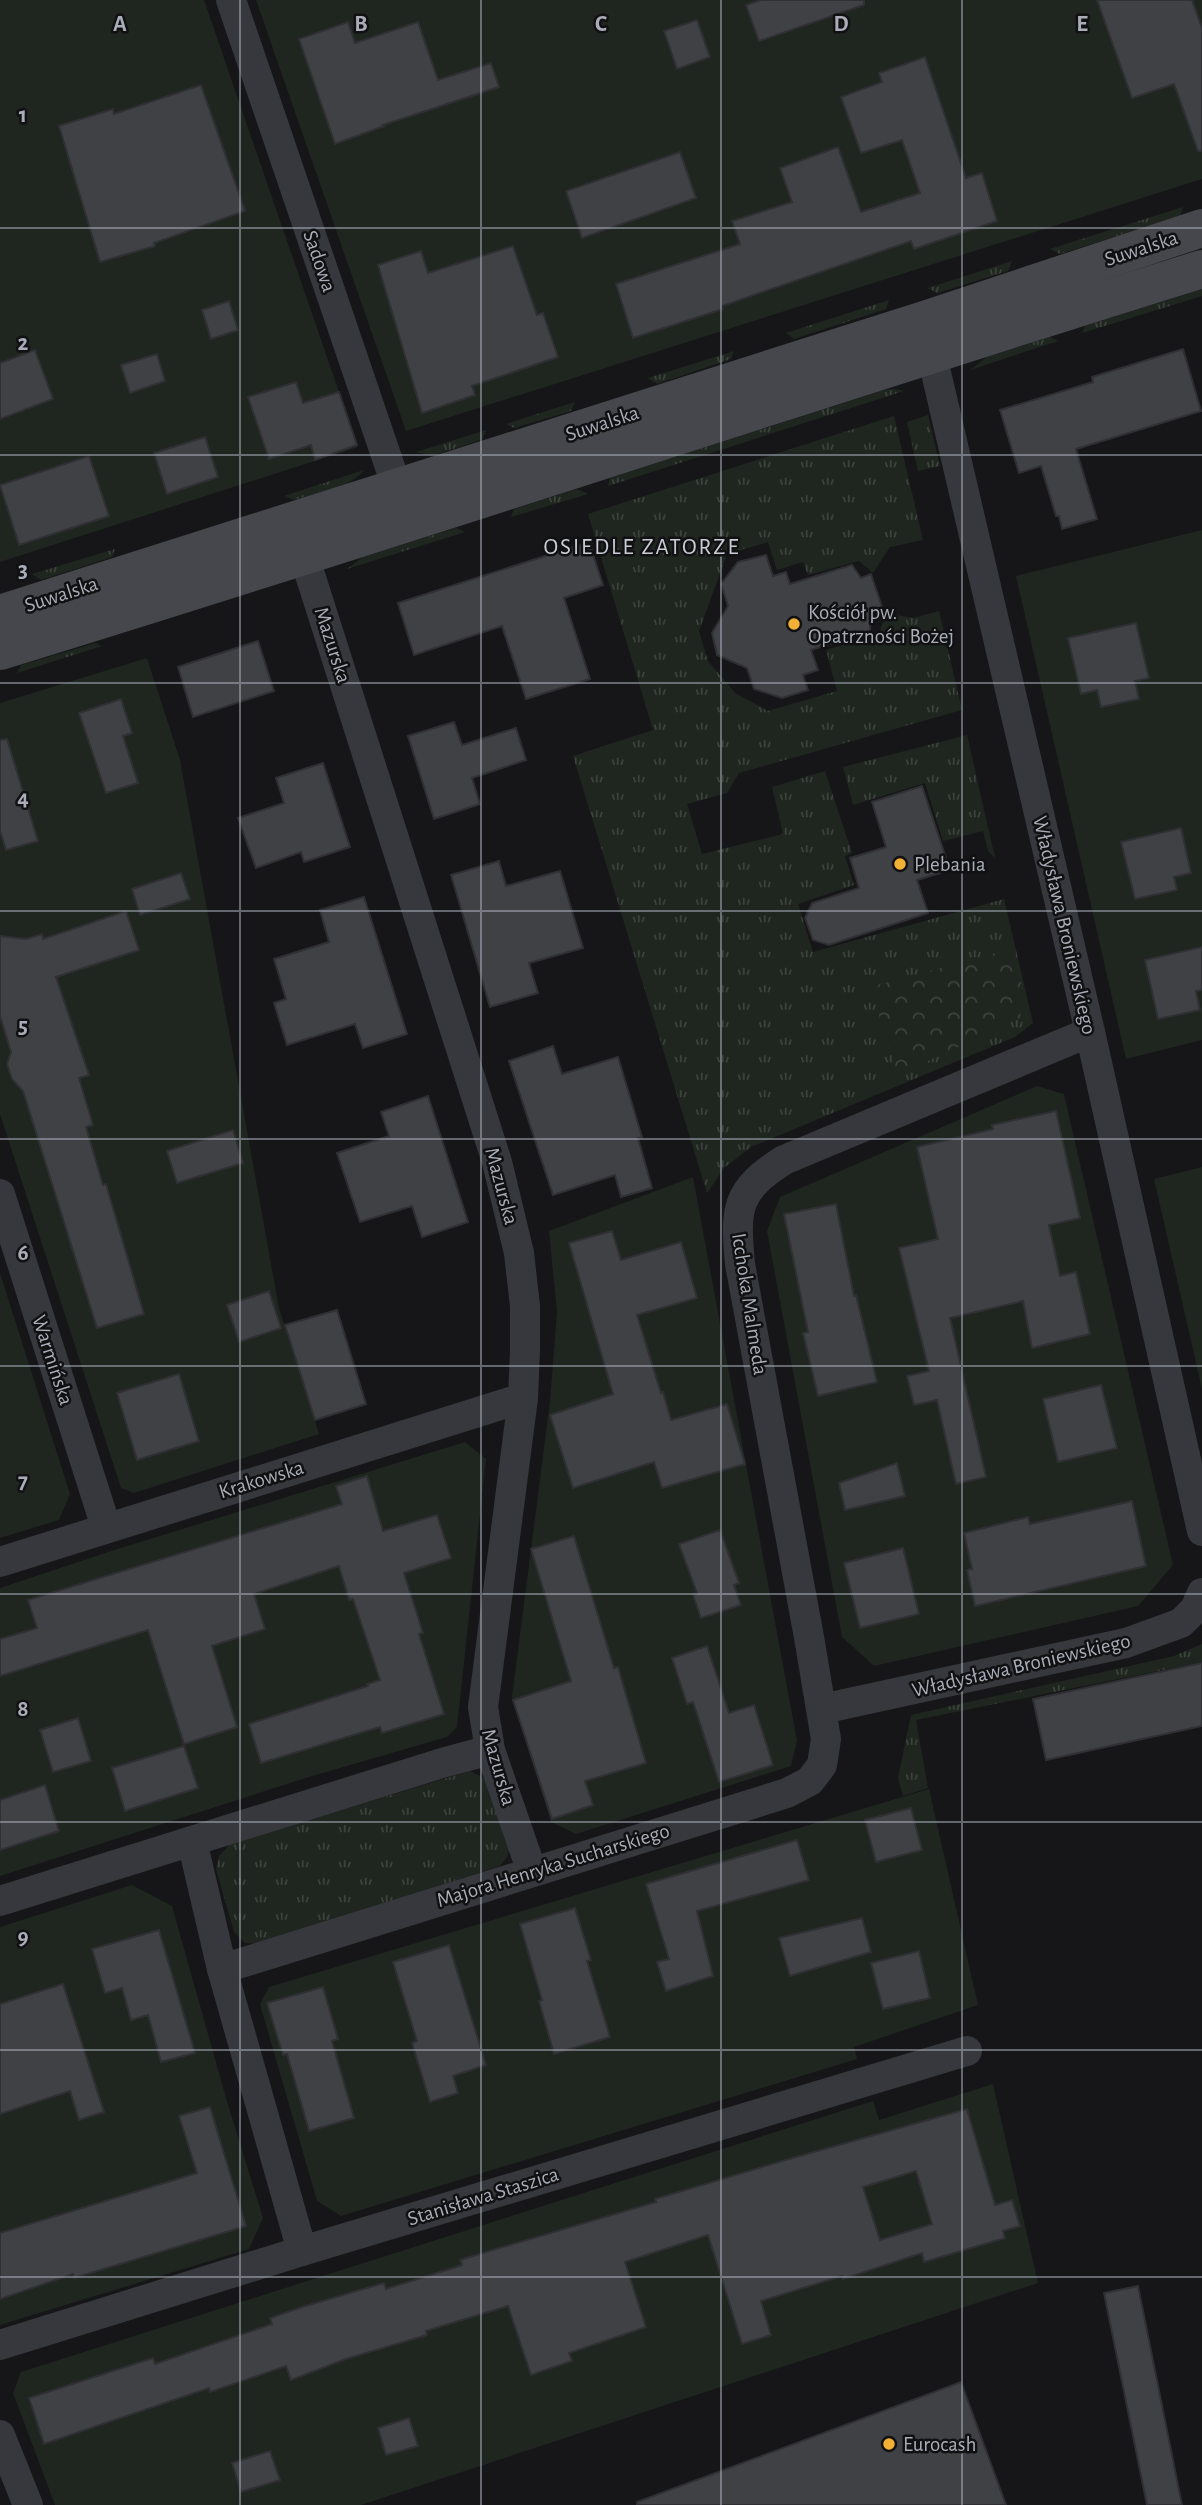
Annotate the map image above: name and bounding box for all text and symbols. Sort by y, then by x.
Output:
text: A [113,13,127,36]
text: B [354,13,368,36]
text: C [595,13,607,36]
text: D [833,13,849,36]
text: E [1076,13,1088,36]
text: 1 [19,104,27,127]
street label: Suwalska [1102,227,1181,270]
street label: Sadowa [299,228,340,295]
text: 2 [18,332,29,355]
street label: Suwalska [563,402,642,445]
district label: OSIEDLE ZATORZE [543,536,741,559]
text: 3 [18,559,28,582]
street label: Suwalska [22,573,101,616]
place label: Kościół pw. Opatrzności Bożej [808,602,954,647]
street label: Mazurska [310,605,355,686]
marker: Kościół pw. Opatrzności Bożej [786,616,802,632]
text: 4 [17,787,29,810]
street label: Władysława Broniewskiego [1029,814,1100,1036]
place label: Plebania [914,854,986,875]
marker: Plebania [892,856,908,872]
text: 5 [18,1015,28,1038]
street label: Mazurska [481,1145,522,1227]
street label: Icchoka Malmeda [728,1232,771,1377]
text: 6 [17,1242,29,1265]
street label: Warmińska [28,1313,77,1408]
street label: Krakowska [216,1457,306,1502]
text: 7 [18,1470,28,1493]
street label: Władysława Broniewskiego [910,1630,1132,1701]
text: 8 [17,1698,29,1721]
street label: Mazurska [478,1726,520,1808]
street label: Majora Henryka Sucharskiego [434,1820,672,1911]
text: 9 [17,1926,29,1949]
street label: Stanisława Staszica [405,2163,562,2229]
place label: Eurocash [903,2434,977,2455]
marker: Eurocash [881,2436,897,2452]

